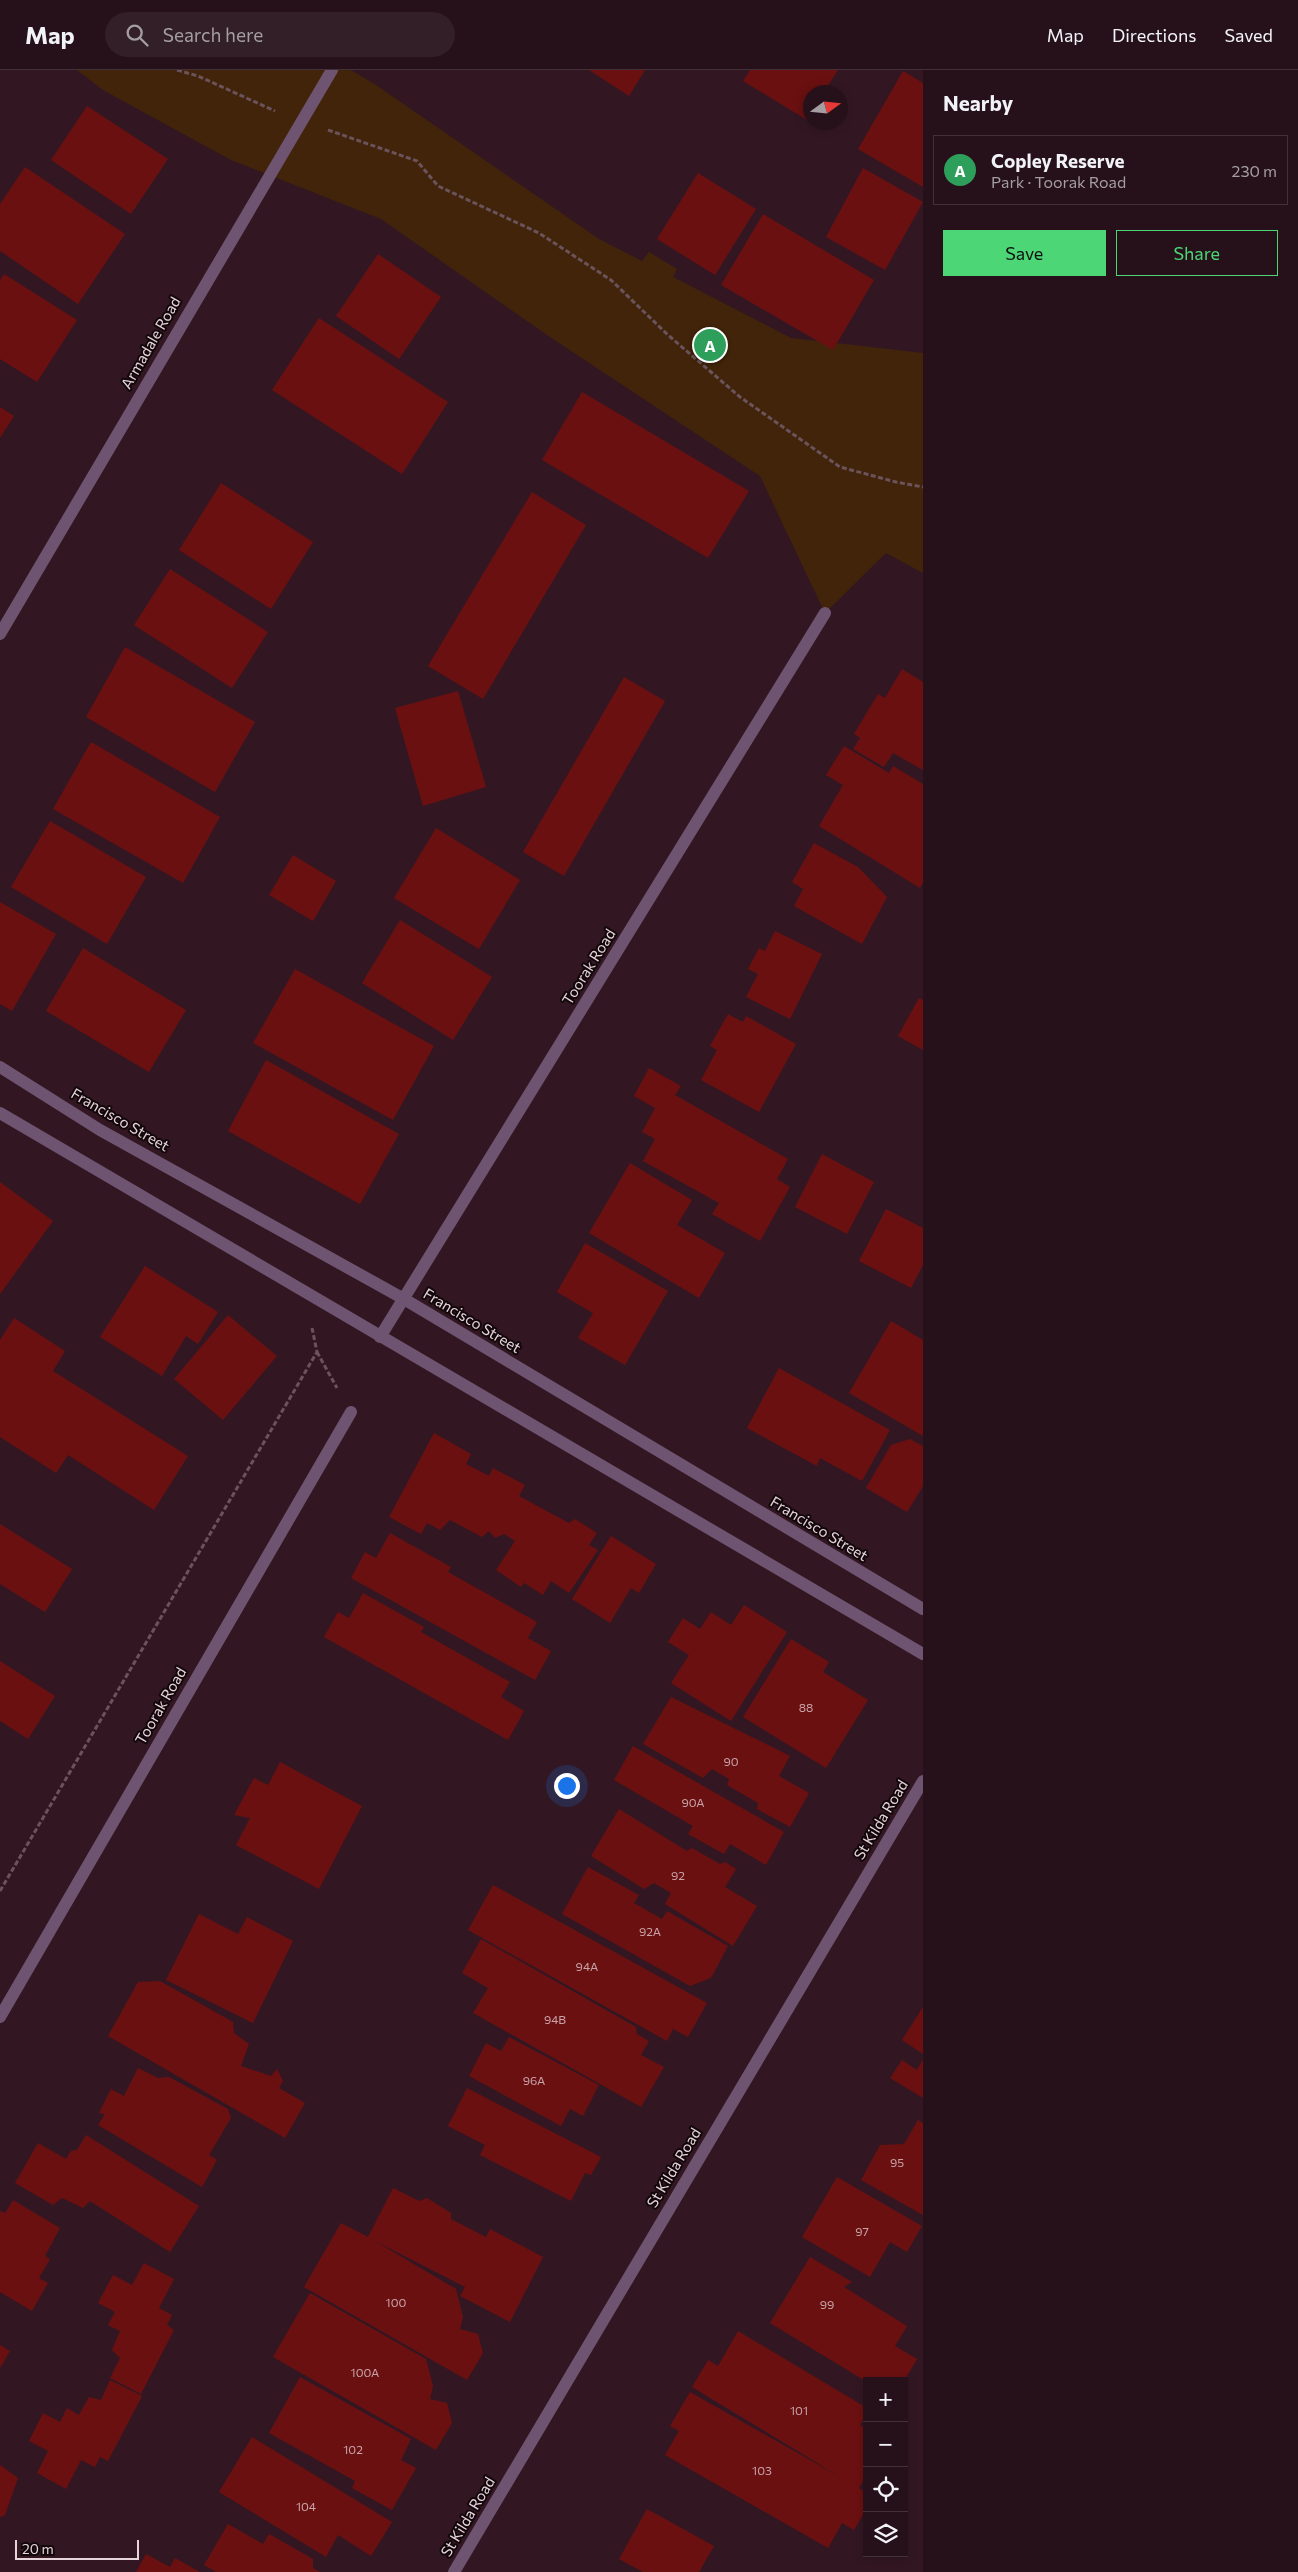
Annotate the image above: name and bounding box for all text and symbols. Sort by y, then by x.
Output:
search box [105,12,455,57]
text: Map [25,20,75,49]
icon: search [123,21,151,49]
text: Search here [163,23,263,46]
text: Map [1047,24,1084,46]
text: Directions [1112,24,1196,46]
text: Saved [1224,24,1273,46]
north arrow [803,85,848,130]
text: Nearby [943,90,1013,115]
text: Copley Reserve [991,149,1125,172]
text: A [954,161,966,180]
text: 230 m [1232,161,1277,180]
text: Park · Toorak Road [991,172,1126,191]
button: Save [943,230,1106,276]
button: Share [1116,230,1278,276]
street label: Armadale Road [116,293,184,392]
pin: A [694,326,726,364]
street label: Toorak Road [558,925,619,1008]
street label: Francisco Street [68,1084,173,1155]
street label: Francisco Street [421,1284,524,1356]
street label: Francisco Street [768,1492,871,1564]
street label: Toorak Road [131,1664,189,1747]
house number: 88 [799,1700,813,1714]
house number: 90 [723,1754,739,1768]
your location [554,1773,580,1799]
street label: St Kilda Road [849,1776,911,1863]
house number: 90A [681,1795,705,1809]
house number: 92 [671,1868,685,1882]
house number: 92A [639,1924,661,1938]
house number: 94A [576,1959,598,1973]
house number: 94B [544,2012,566,2026]
house number: 96A [523,2073,545,2087]
street label: St Kilda Road [642,2124,704,2211]
house number: 95 [890,2155,904,2169]
house number: 97 [855,2224,869,2238]
house number: 100 [386,2295,407,2309]
house number: 99 [820,2297,834,2311]
house number: 100A [351,2365,379,2379]
map controls [863,2377,908,2557]
button: + [863,2377,908,2422]
house number: 101 [790,2403,808,2417]
button: − [863,2422,908,2467]
house number: 102 [343,2442,363,2456]
house number: 103 [752,2463,772,2477]
button: locate [863,2467,908,2512]
street label: St Kilda Road [436,2473,498,2560]
house number: 104 [296,2499,316,2513]
button: layers [863,2512,908,2557]
scale bar [15,2537,139,2560]
text: 20 m [22,2540,54,2557]

